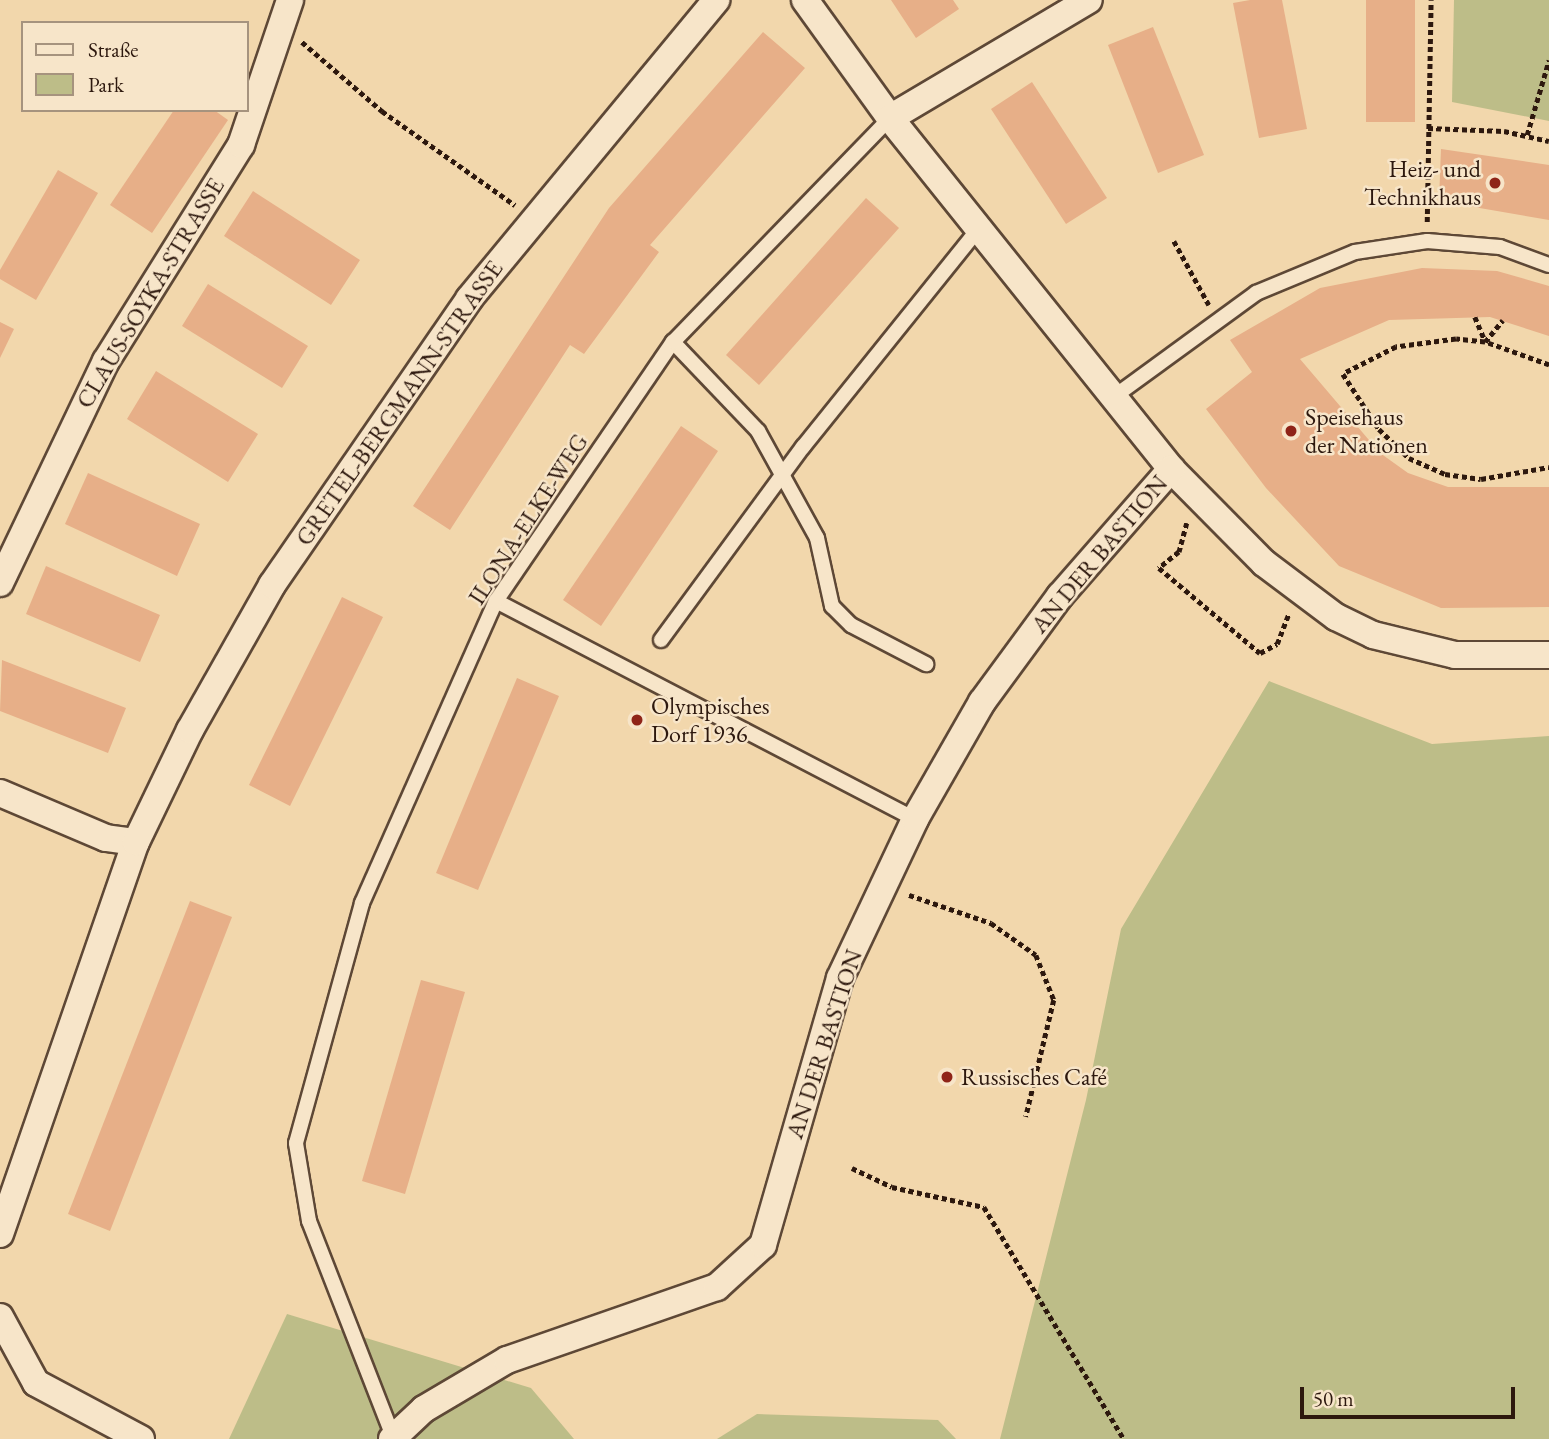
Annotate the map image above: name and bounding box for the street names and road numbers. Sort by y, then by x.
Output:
street label: CLAUS-SOYKA-STRASSE [70,173,230,413]
street label: GRETEL-BERGMANN-STRASSE [289,255,509,551]
street label: ILONA-ELKE-WEG [462,428,594,610]
street label: AN DER BASTION [1025,469,1173,639]
street label: AN DER BASTION [780,946,868,1142]

